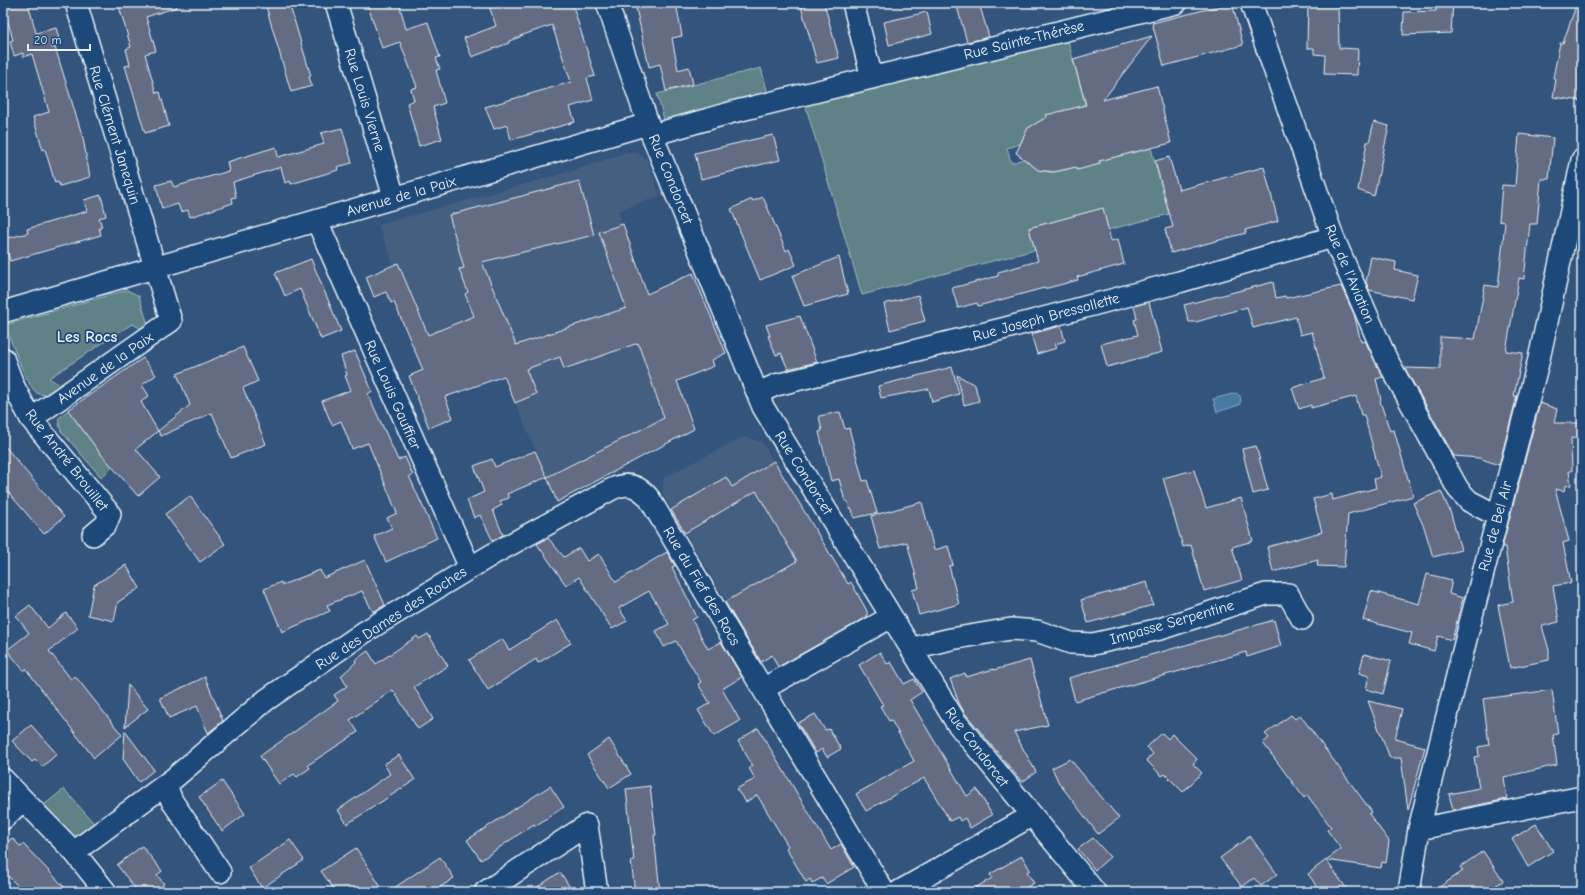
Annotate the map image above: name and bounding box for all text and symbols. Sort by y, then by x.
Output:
street label: Rue Sainte-Thérèse [962,16,1087,64]
scale bar [28,26,90,52]
text: 20 m [34,33,62,47]
street label: Rue Louis Vierne [341,46,389,154]
street label: Rue Clément Janequin [85,63,145,207]
street label: Rue Condorcet [645,132,697,227]
street label: Avenue de la Paix [344,171,459,220]
street label: Rue de l'Aviation [1321,222,1379,326]
street label: Rue Joseph Bressollette [971,289,1122,345]
street label: Avenue de la Paix [53,328,157,408]
district label: Les Rocs [57,328,117,346]
street label: Rue Louis Gauffier [361,337,425,453]
street label: Rue André Brouillet [22,405,113,515]
street label: Rue Condorcet [771,428,837,519]
street label: Rue de Bel Air [1474,479,1516,573]
street label: Rue du Fief des Rocs [659,523,745,649]
street label: Rue des Dames des Roches [312,562,470,674]
street label: Impasse Serpentine [1108,596,1236,648]
street label: Rue Condorcet [941,704,1013,791]

